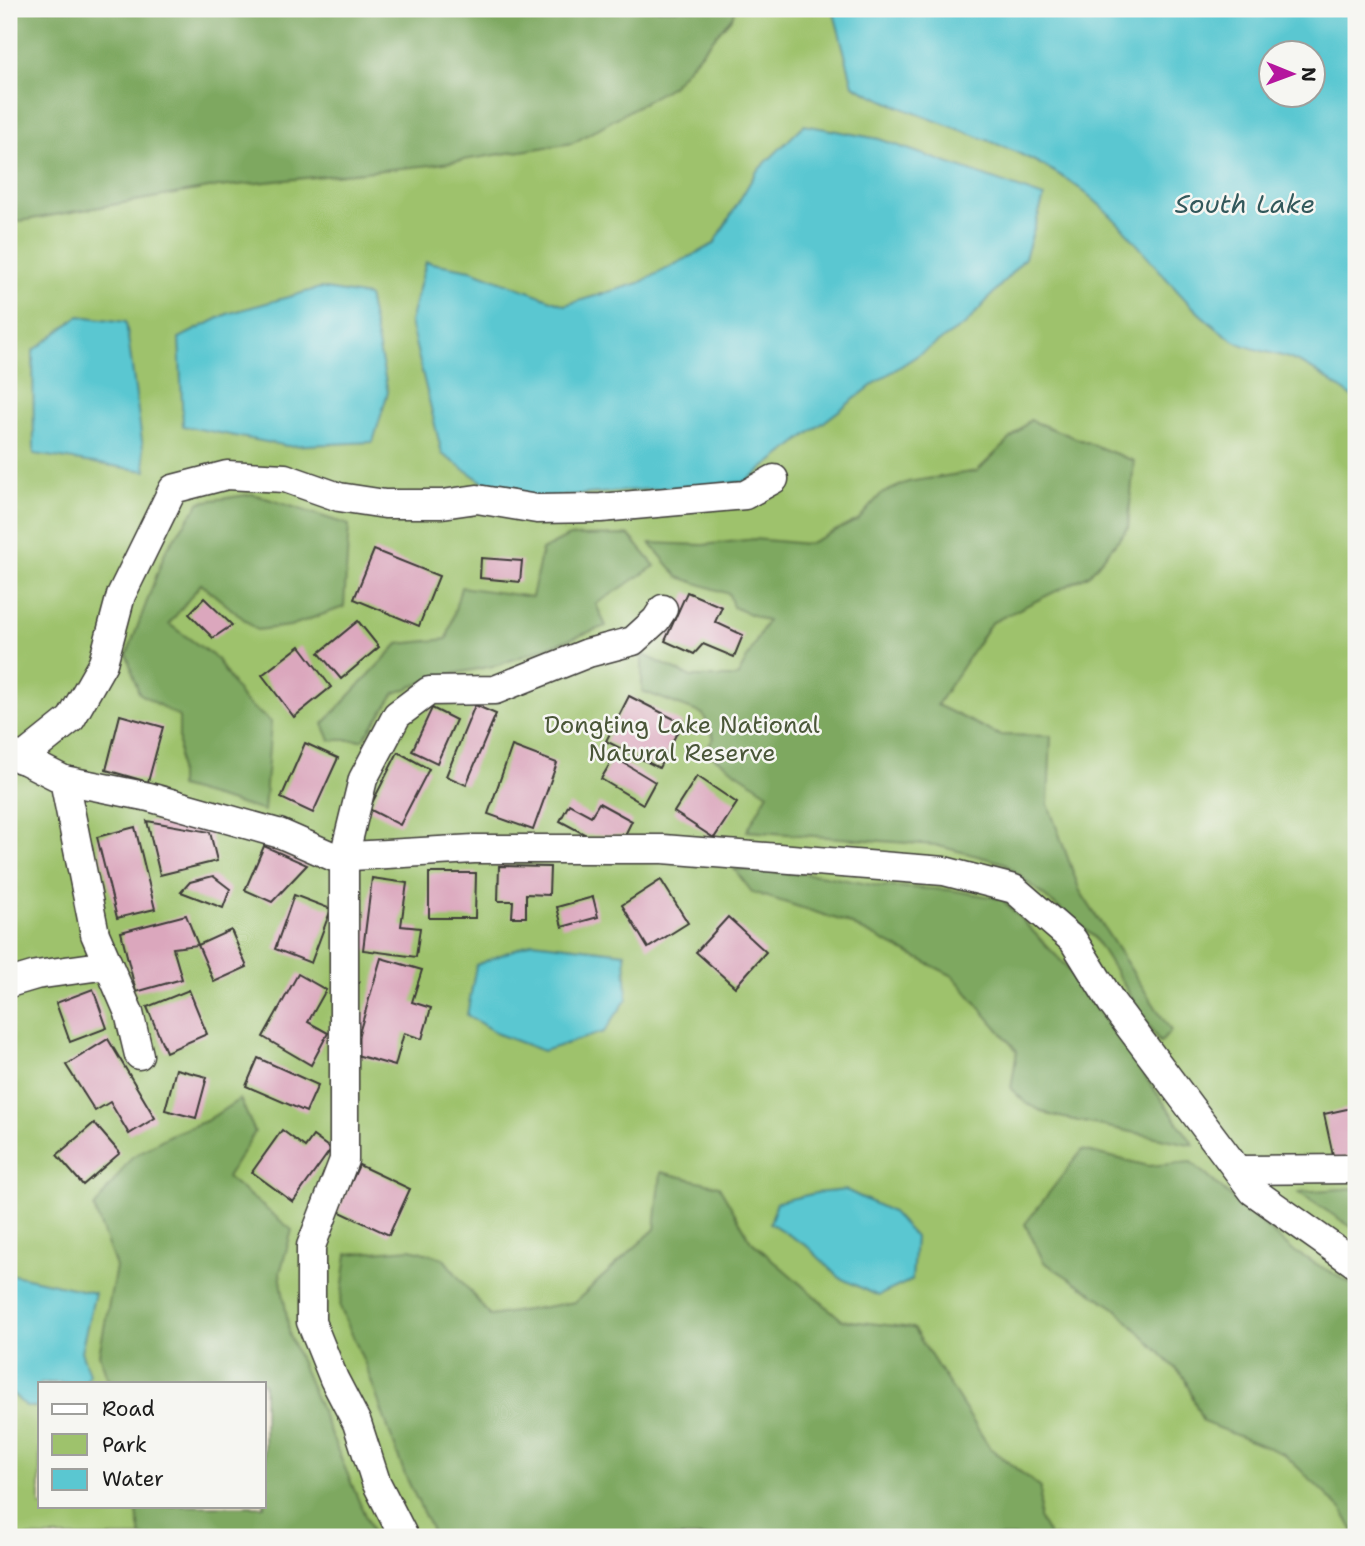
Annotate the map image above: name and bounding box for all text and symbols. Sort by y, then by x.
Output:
north arrow [1256,38,1326,108]
text: N [1296,67,1321,82]
water label: South Lake [1175,186,1315,221]
park label: Dongting Lake National Natural Reserve [544,709,821,769]
legend [38,1382,266,1508]
text: Road [102,1395,155,1423]
text: Park [102,1431,147,1459]
text: Water [102,1465,164,1493]

